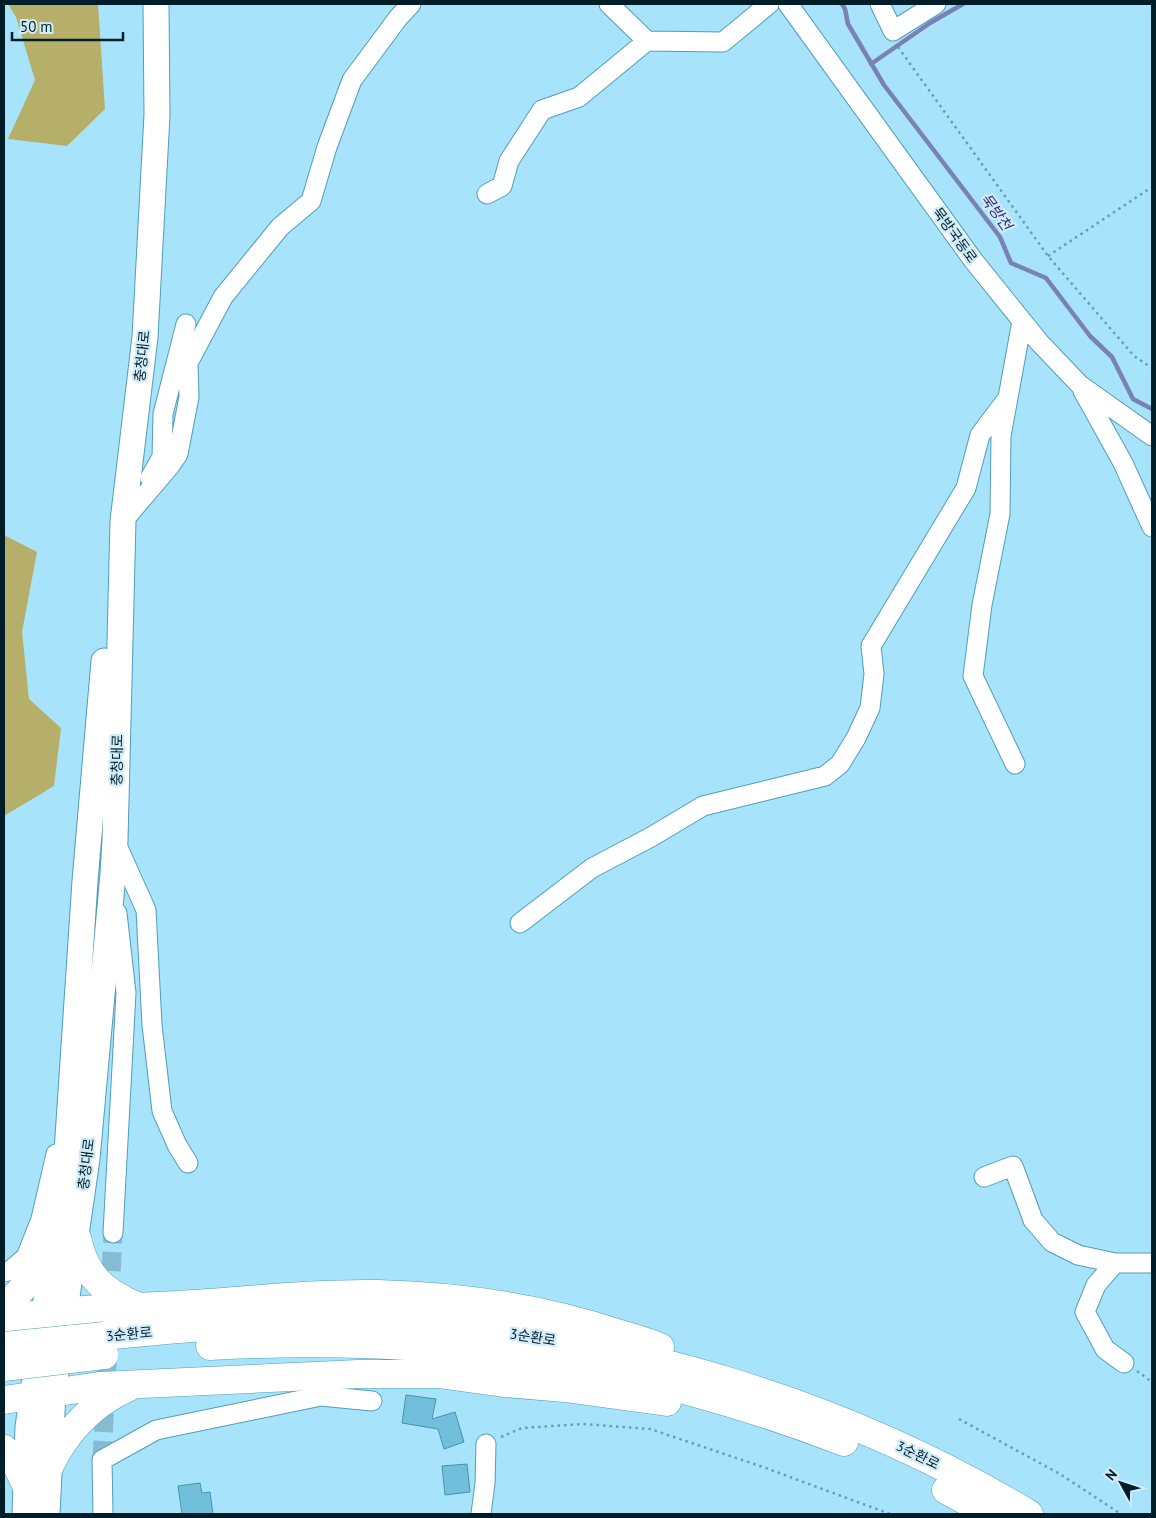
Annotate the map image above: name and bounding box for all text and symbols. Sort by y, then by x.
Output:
scale bar [12,10,124,42]
text: 50 m [20,17,53,36]
water label: 묵방천 [977,189,1018,236]
street label: 묵방국동로 [929,204,981,266]
street label: 충청대로 [130,329,154,383]
street label: 충청대로 [108,734,126,786]
street label: 충청대로 [74,1137,98,1191]
street label: 3순환로 [105,1323,153,1345]
street label: 3순환로 [509,1324,557,1350]
street label: 3순환로 [893,1437,943,1473]
north arrow [1096,1458,1146,1508]
text: N [1101,1465,1121,1484]

